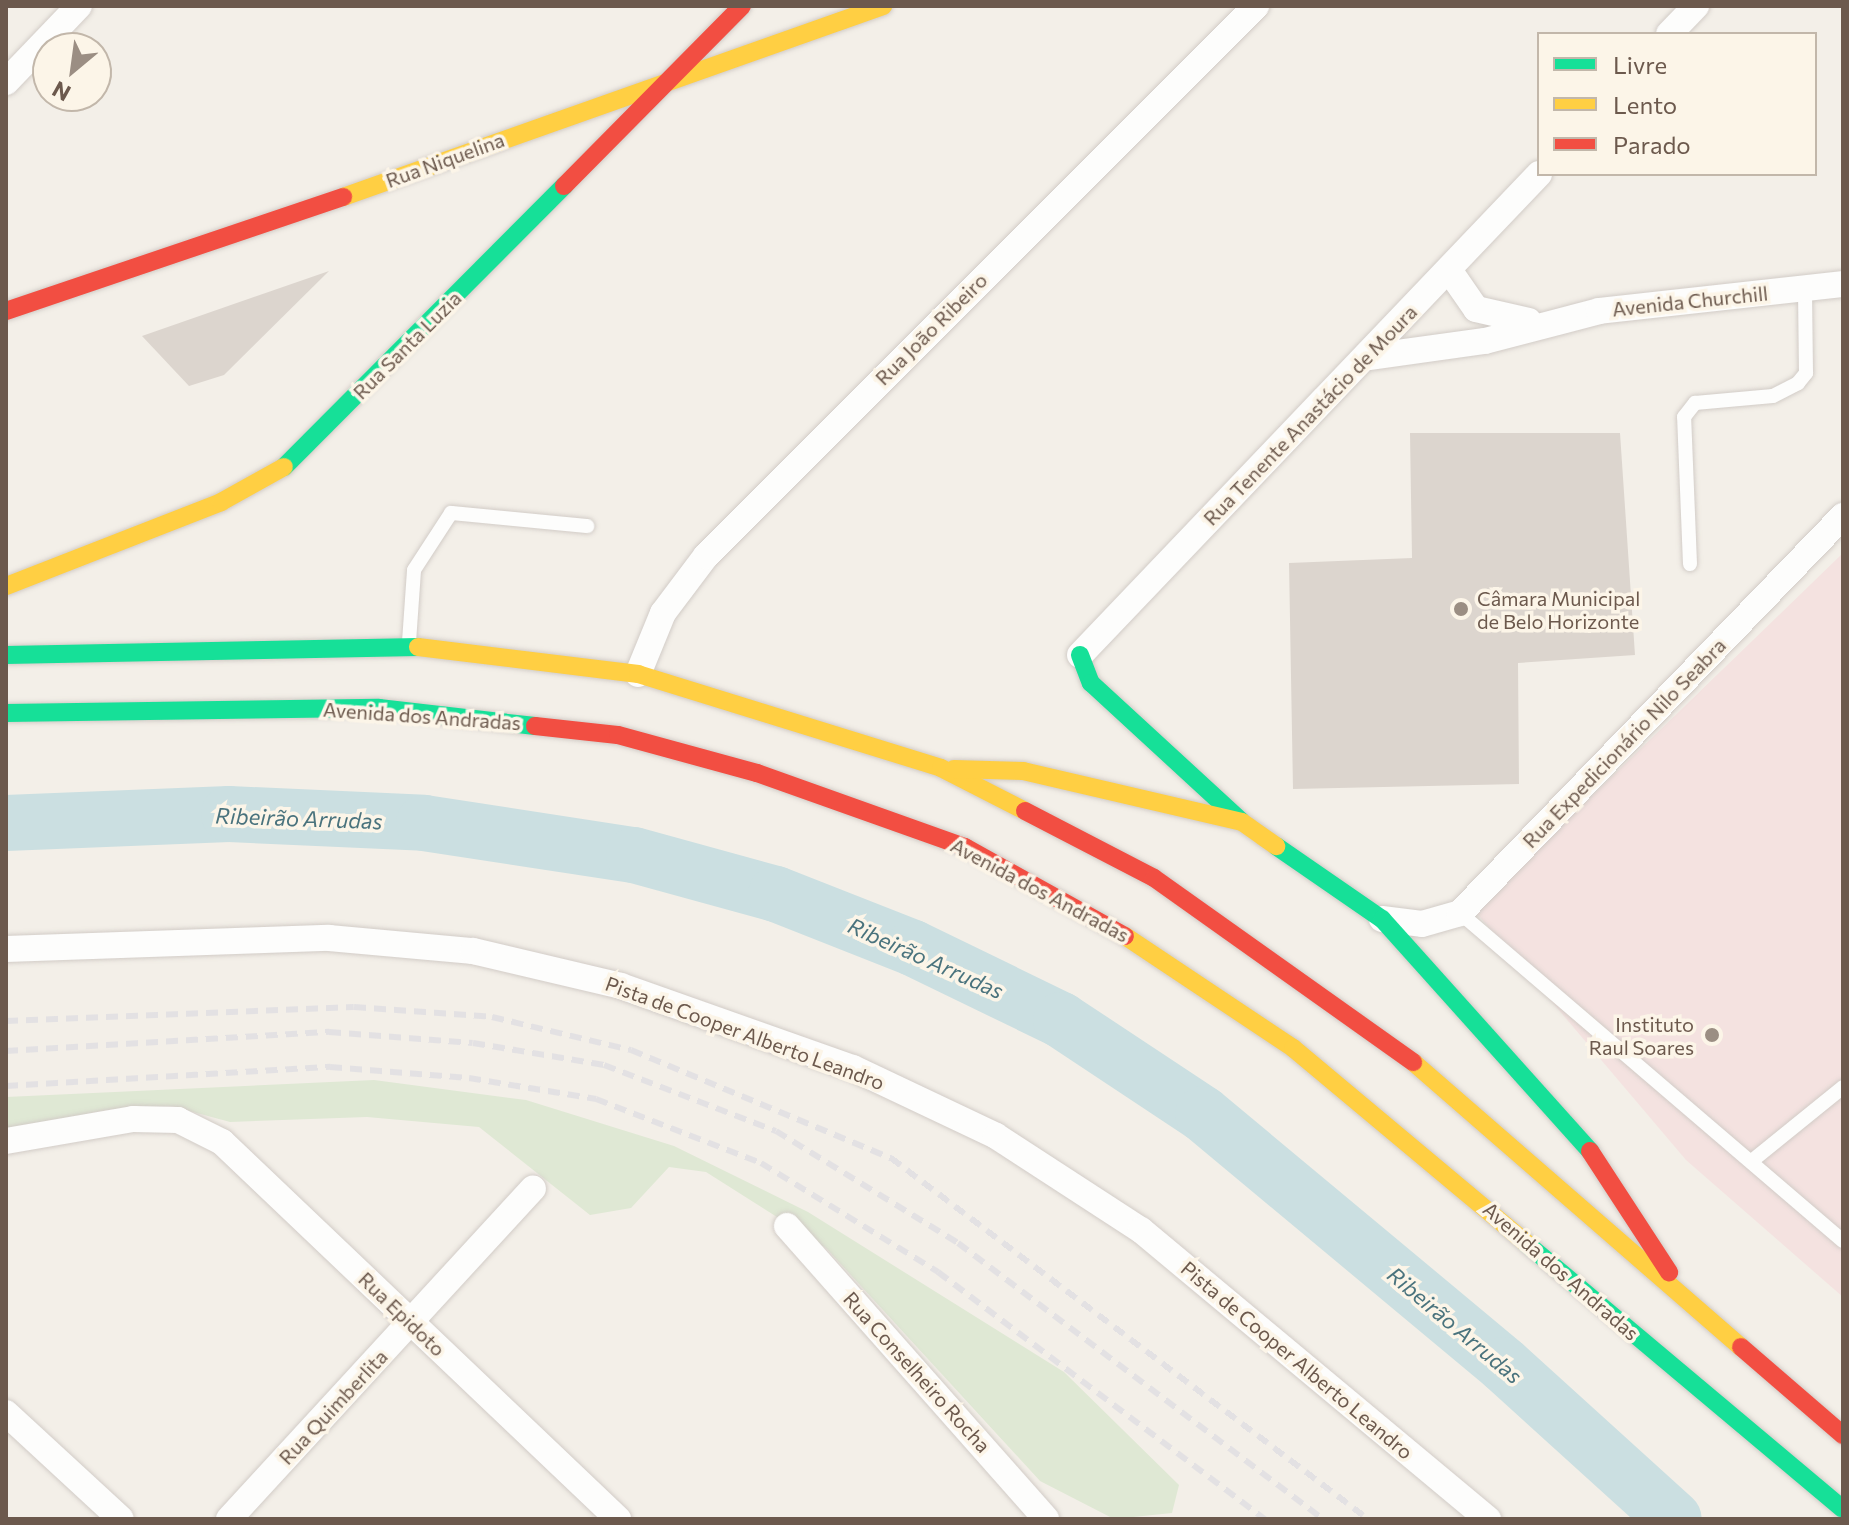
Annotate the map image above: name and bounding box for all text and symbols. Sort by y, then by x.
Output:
north arrow [32,32,112,112]
legend [1537,32,1817,176]
text: Livre [1613,50,1667,79]
text: N [47,76,75,107]
text: Lento [1613,90,1677,119]
street label: Rua Niquelina [382,127,508,193]
text: Parado [1613,130,1691,159]
street label: Rua João Ribeiro [870,268,992,390]
street label: Avenida Churchill [1611,281,1769,321]
street label: Rua Santa Luzia [348,286,466,404]
street label: Rua Tenente Anastácio de Moura [1198,300,1422,530]
place label: Câmara Municipal de Belo Horizonte [1477,586,1640,633]
marker: Câmara Municipal de Belo Horizonte [1452,600,1470,618]
street label: Rua Expedicionário Nilo Seabra [1517,633,1731,853]
street label: Avenida dos Andradas [322,697,522,735]
water label: Ribeirão Arrudas [215,802,383,834]
street label: Avenida dos Andradas [947,833,1133,947]
water label: Ribeirão Arrudas [844,912,1008,1004]
street label: Pista de Cooper Alberto Leandro [602,971,888,1095]
place label: Instituto Raul Soares [1589,1012,1694,1059]
marker: Instituto Raul Soares [1701,1024,1723,1046]
street label: Avenida dos Andradas [1478,1197,1644,1345]
street label: Pista de Cooper Alberto Leandro [1176,1256,1418,1464]
water label: Ribeirão Arrudas [1382,1261,1528,1389]
street label: Rua Epidoto [354,1267,450,1361]
street label: Rua Conselheiro Rocha [839,1287,995,1457]
street label: Rua Quimberlita [274,1345,392,1469]

